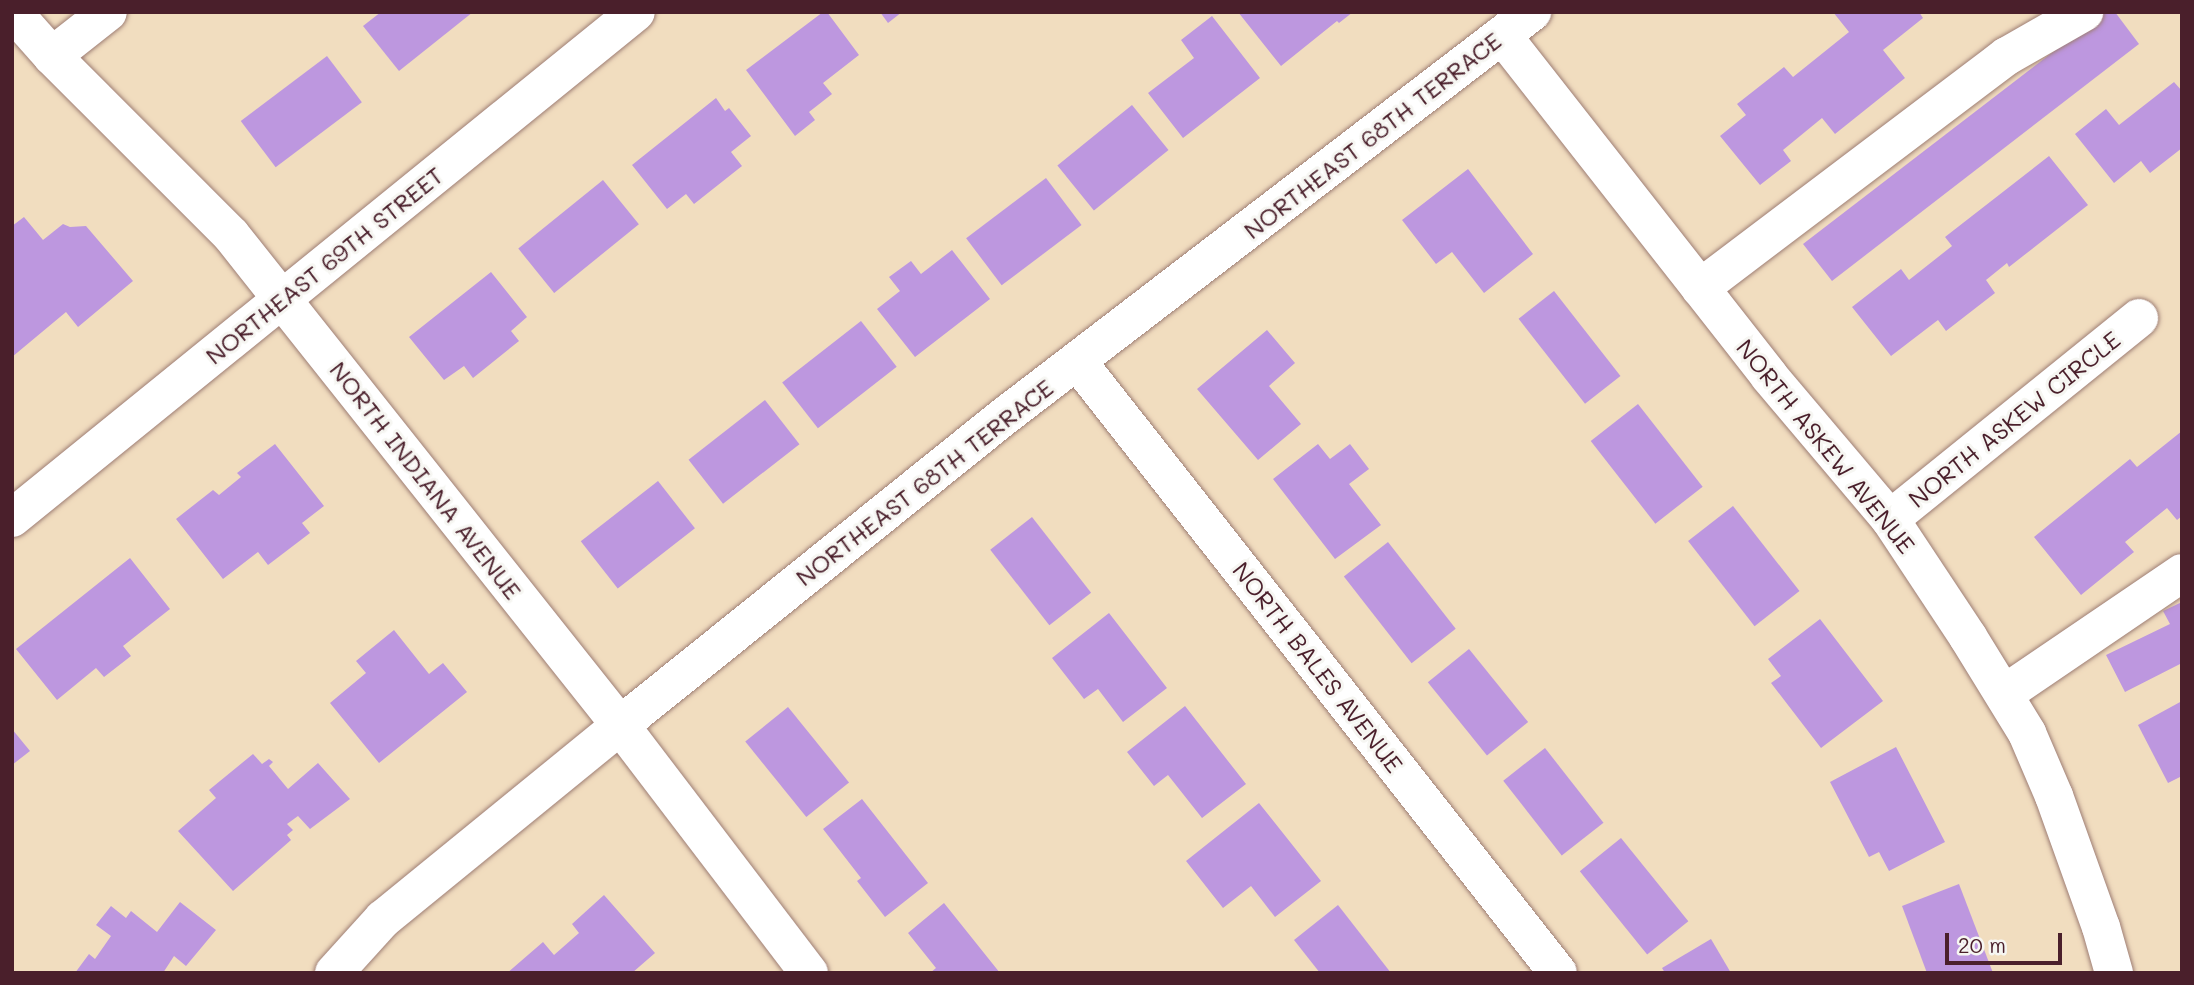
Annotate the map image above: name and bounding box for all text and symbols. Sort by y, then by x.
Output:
street label: NORTHEAST 68TH TERRACE [1238,26,1506,244]
street label: NORTHEAST 69TH STREET [199,160,449,370]
street label: NORTH ASKEW CIRCLE [1902,325,2126,513]
street label: NORTH ASKEW AVENUE [1731,333,1921,559]
street label: NORTH INDIANA AVENUE [324,355,528,605]
street label: NORTHEAST 68TH TERRACE [790,373,1058,591]
street label: NORTH BALES AVENUE [1227,556,1409,778]
scale bar [1949,918,2066,962]
text: 20 m [1958,931,2006,958]

